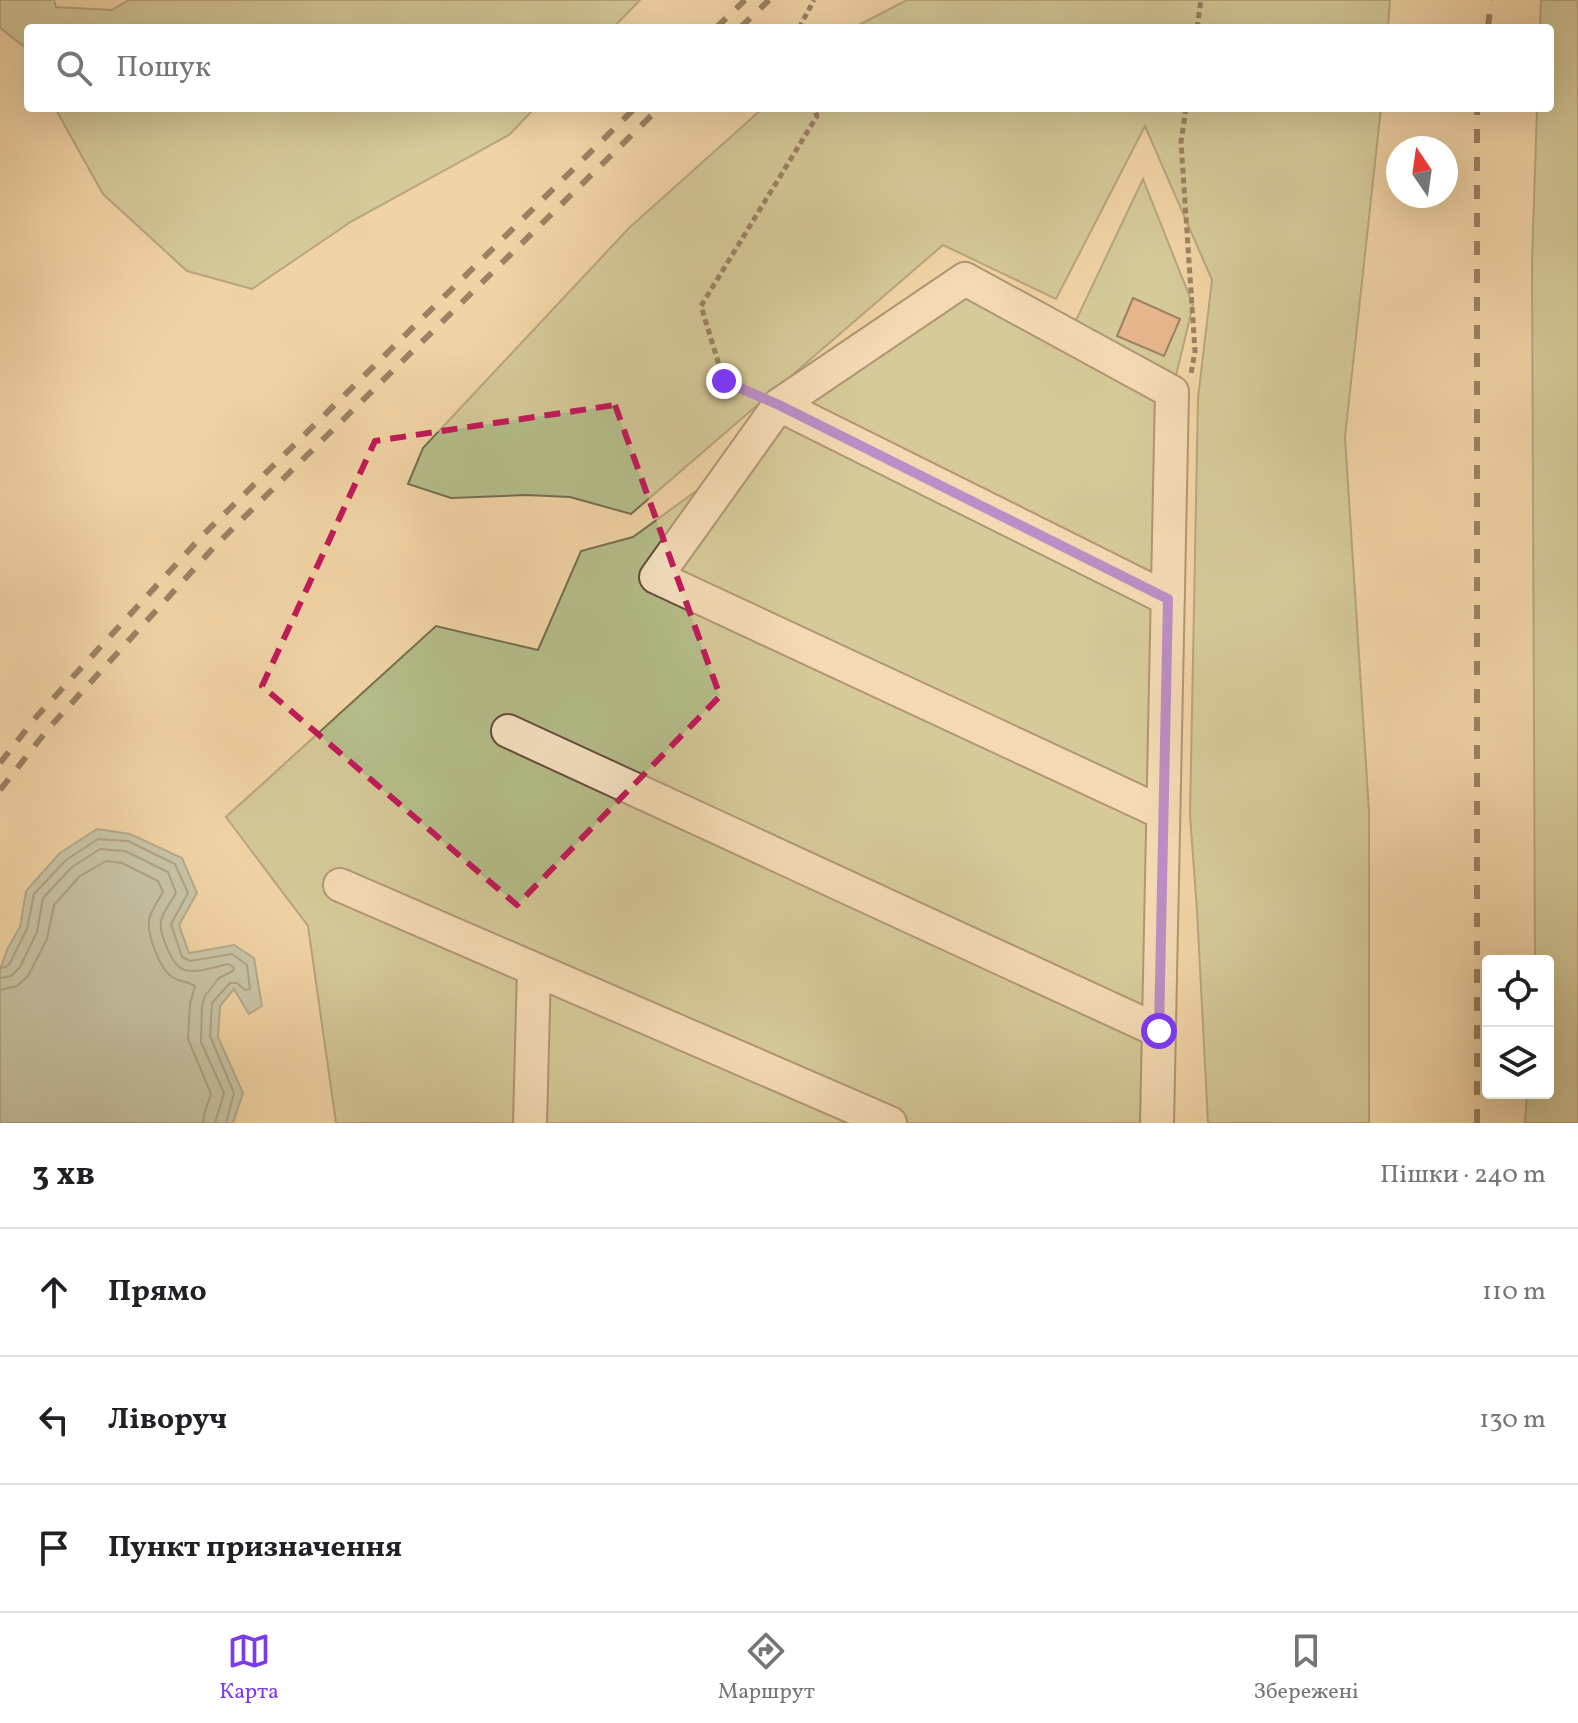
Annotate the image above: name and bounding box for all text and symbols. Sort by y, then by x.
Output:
search box [24,24,1554,112]
icon: search [52,46,96,90]
text: Пошук [116,47,211,89]
north arrow [1386,136,1458,208]
route end [706,363,742,399]
map controls [1482,955,1554,1099]
button: locate [1482,955,1554,1027]
route start [1141,1013,1177,1049]
button: layers [1482,1027,1554,1099]
text: 3 хв [32,1152,95,1199]
text: Пішки · 240 m [1380,1157,1546,1193]
icon: ahead [32,1270,76,1314]
text: Прямо [108,1271,207,1313]
text: 110 m [1482,1274,1546,1310]
icon: left [32,1398,76,1442]
text: Ліворуч [108,1399,227,1441]
text: 130 m [1479,1402,1546,1438]
icon: arrive [32,1526,76,1570]
text: Пункт призначення [108,1527,402,1569]
tab: Карта [219,1629,279,1708]
tab: Маршрут [718,1629,815,1708]
tab: Збережені [1253,1629,1359,1708]

